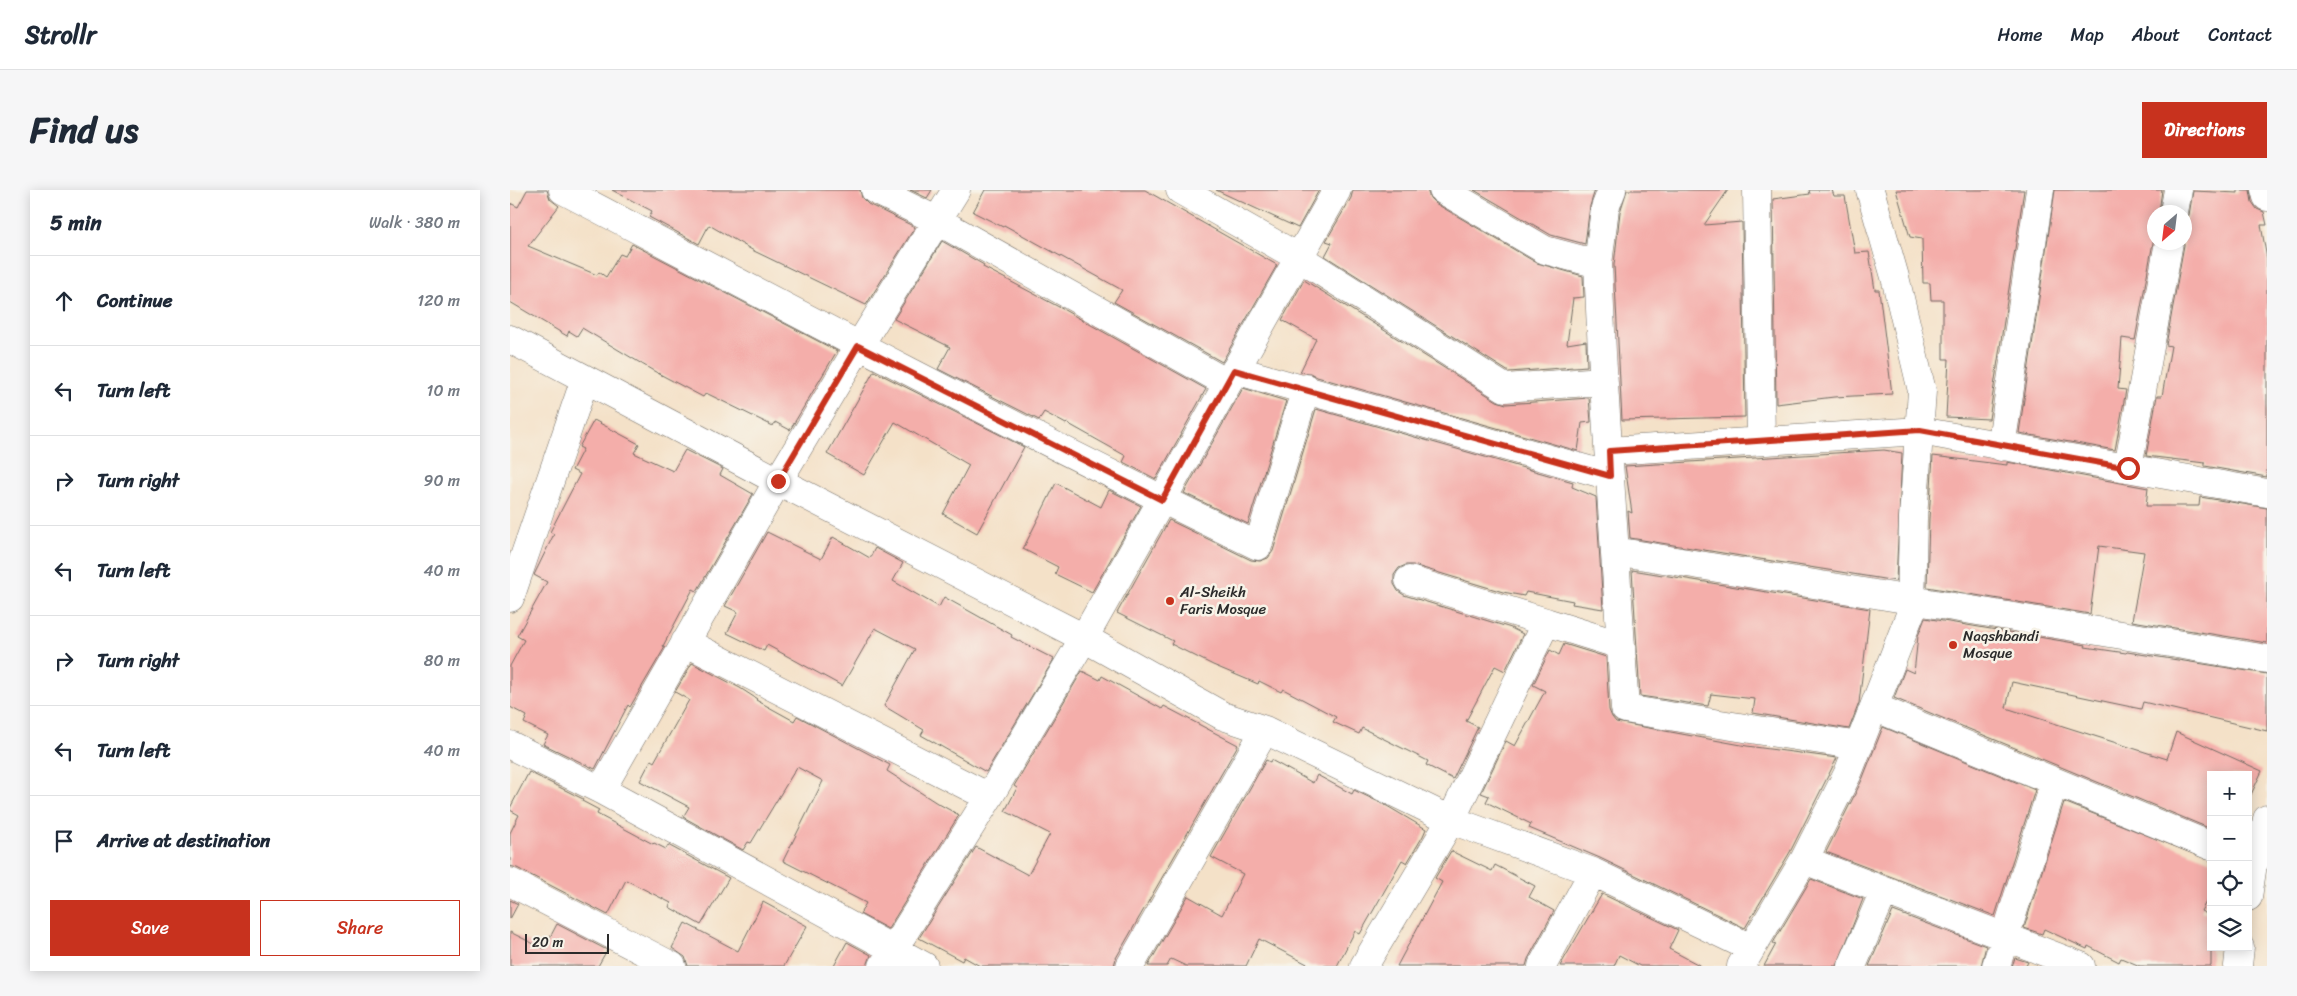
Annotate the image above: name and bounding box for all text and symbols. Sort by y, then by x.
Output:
text: Strollr [25,14,96,56]
text: Home [1998,19,2043,51]
text: Map [2071,19,2104,51]
text: About [2132,19,2180,51]
text: Contact [2208,19,2272,51]
text: Find us [30,99,138,161]
button: Directions [2142,102,2267,158]
text: 5 min [50,204,102,242]
north arrow [2147,205,2192,250]
text: Walk · 380 m [369,208,460,237]
text: Continue [97,284,173,317]
text: 120 m [417,286,460,315]
icon: ahead [50,287,78,315]
text: Turn left [97,374,170,407]
text: 10 m [427,376,460,405]
icon: left [50,377,78,405]
route start [2117,457,2140,480]
text: Turn right [97,464,179,497]
text: 90 m [424,466,460,495]
icon: right [50,467,78,495]
route end [767,470,790,493]
text: Turn left [97,554,170,587]
text: 40 m [423,556,460,585]
icon: left [50,557,78,585]
place label: Al-Sheikh Faris Mosque [1179,579,1267,622]
marker: Al-Sheikh Faris Mosque [1164,595,1176,607]
place label: Naqshbandi Mosque [1963,623,2040,666]
marker: Naqshbandi Mosque [1947,639,1959,651]
text: Turn right [97,644,179,677]
text: 80 m [424,646,460,675]
icon: right [50,647,78,675]
text: Turn left [97,734,170,767]
text: 40 m [423,736,460,765]
icon: left [50,737,78,765]
map controls [2207,771,2252,951]
button: + [2207,771,2252,816]
button: − [2207,816,2252,861]
text: Arrive at destination [97,824,270,857]
icon: arrive [50,827,78,855]
button: locate [2207,861,2252,906]
button: Save [50,900,250,956]
button: Share [260,900,460,956]
button: layers [2207,906,2252,951]
text: 20 m [532,930,563,955]
scale bar [525,931,609,954]

